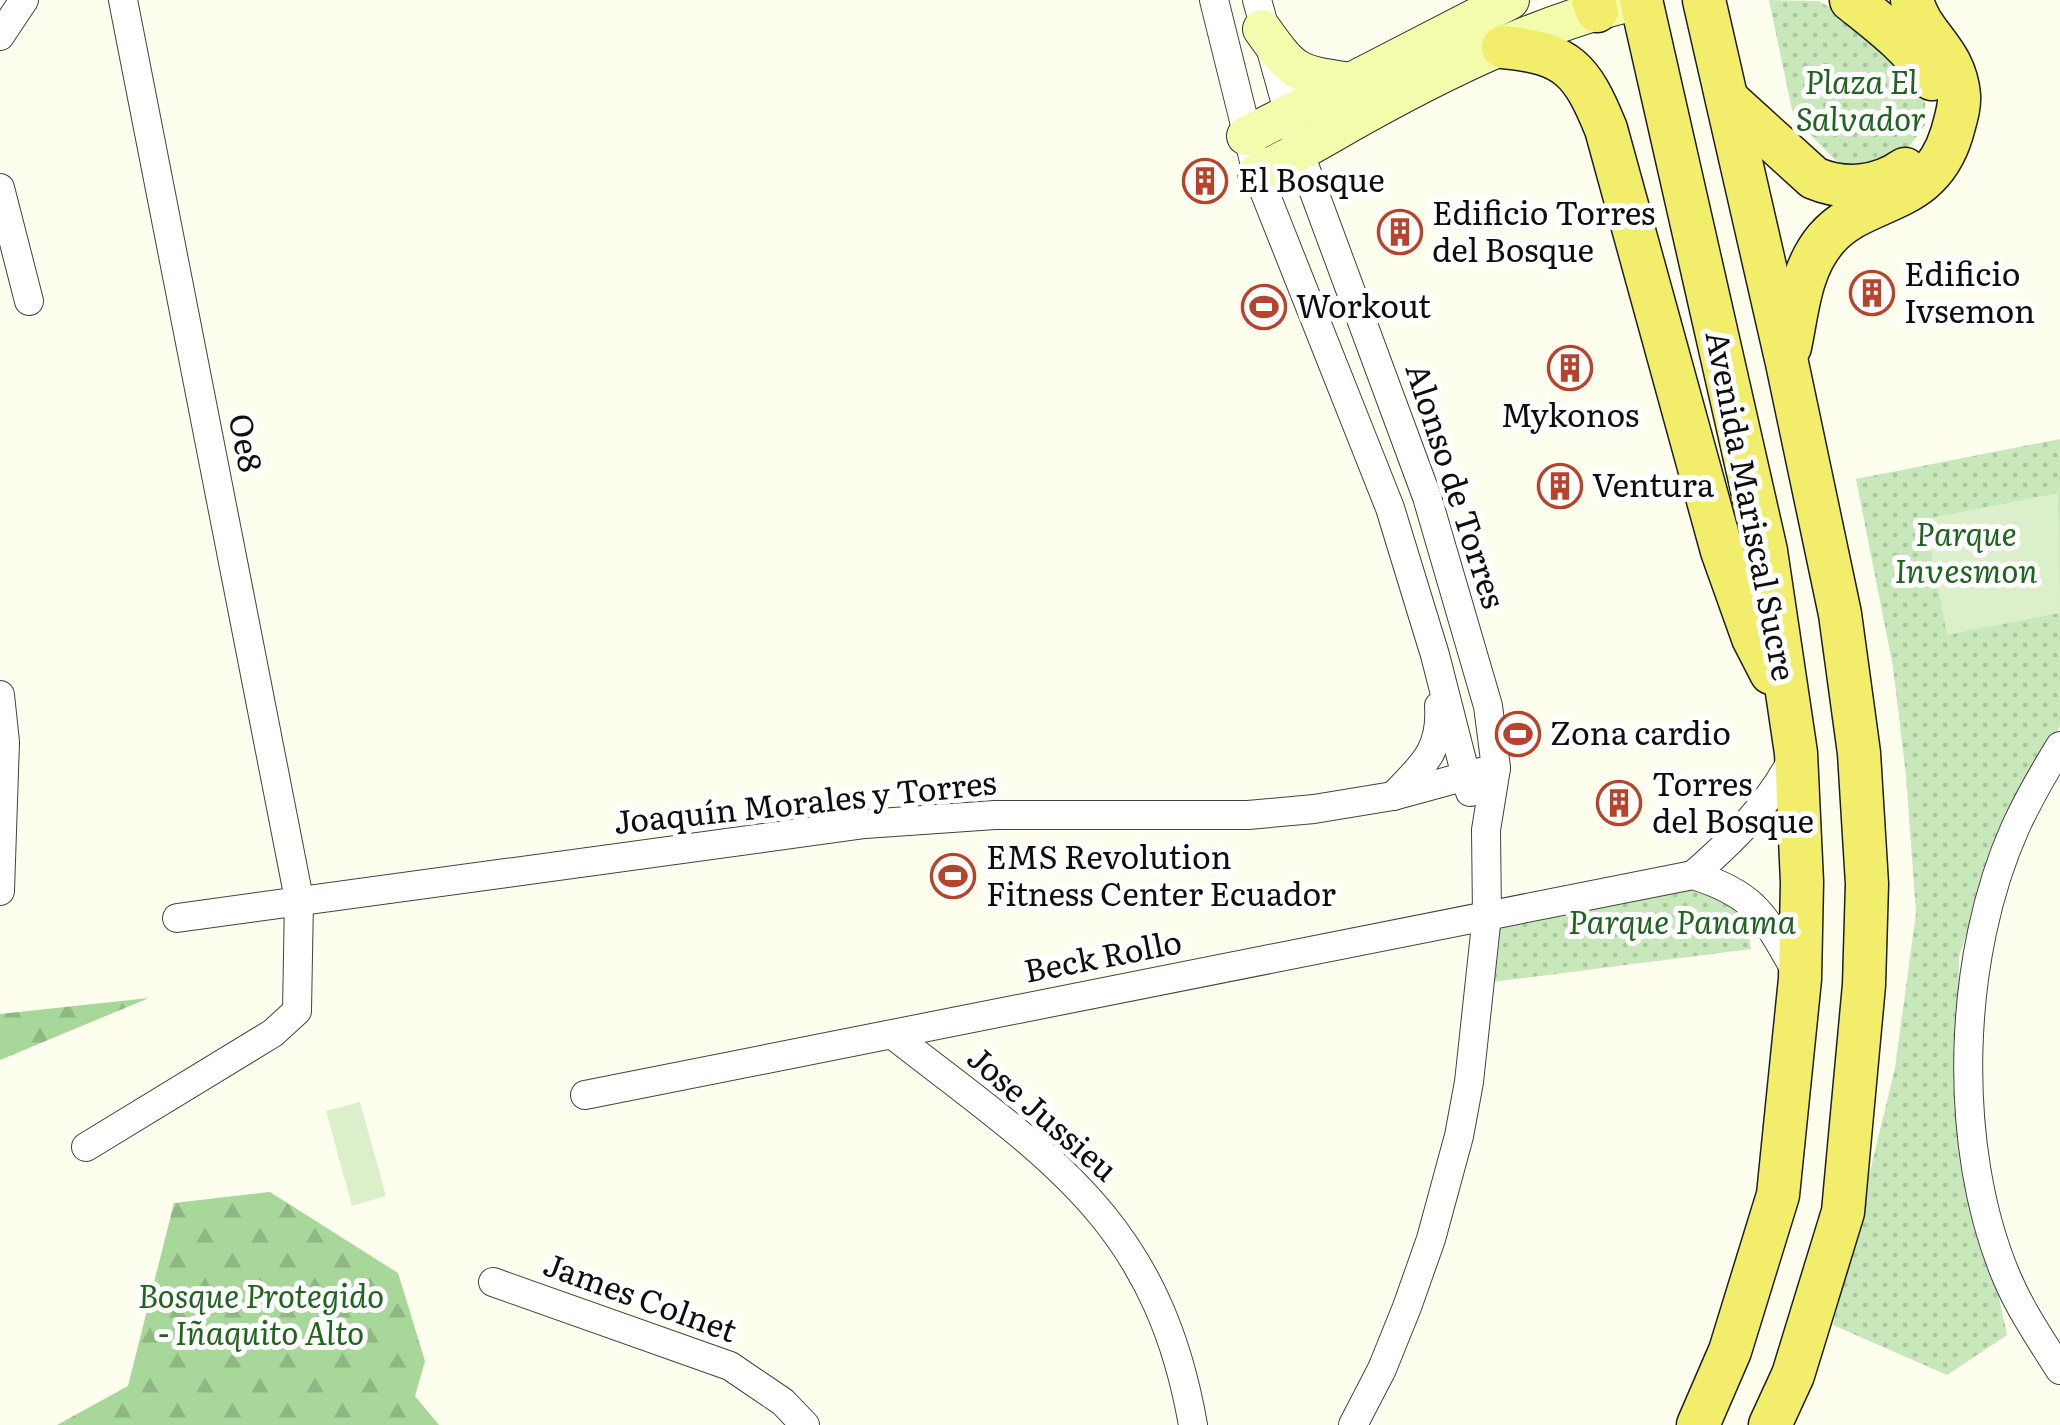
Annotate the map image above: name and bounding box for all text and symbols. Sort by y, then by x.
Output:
park label: Plaza El Salvador [1796,56,1926,141]
place label: El Bosque [1238,154,1385,202]
building icon: El Bosque [1182,158,1228,204]
place label: Edificio Torres del Bosque [1432,187,1655,272]
building icon: Edificio Torres del Bosque [1377,209,1423,255]
place label: Edificio Ivsemon [1904,248,2035,333]
building icon: Edificio Ivsemon [1849,270,1895,316]
place label: Workout [1296,280,1431,328]
sports icon: Workout [1241,284,1287,330]
street label: Avenida Mariscal Sucre [1695,326,1810,685]
building icon: Mykonos [1547,345,1593,391]
street label: Alonso de Torres [1396,356,1520,614]
place label: Mykonos [1501,389,1639,437]
street label: Oe8 [219,409,277,476]
place label: Ventura [1592,459,1715,507]
building icon: Ventura [1537,463,1583,509]
park label: Parque Invesmon [1894,508,2038,593]
place label: Zona cardio [1550,707,1731,755]
sports icon: Zona cardio [1495,711,1541,757]
street label: Joaquín Morales y Torres [611,756,998,844]
place label: Torres del Bosque [1652,758,1814,843]
building icon: Torres del Bosque [1596,780,1642,826]
place label: EMS Revolution Fitness Center Ecuador [986,831,1336,916]
sports icon: EMS Revolution Fitness Center Ecuador [930,853,976,899]
park label: Parque Panama [1568,896,1797,944]
street label: Beck Rollo [1019,915,1185,993]
street label: Jose Jussieu [958,1033,1130,1191]
street label: James Colnet [538,1238,744,1352]
park label: Bosque Protegido - Iñaquito Alto [138,1270,384,1355]

